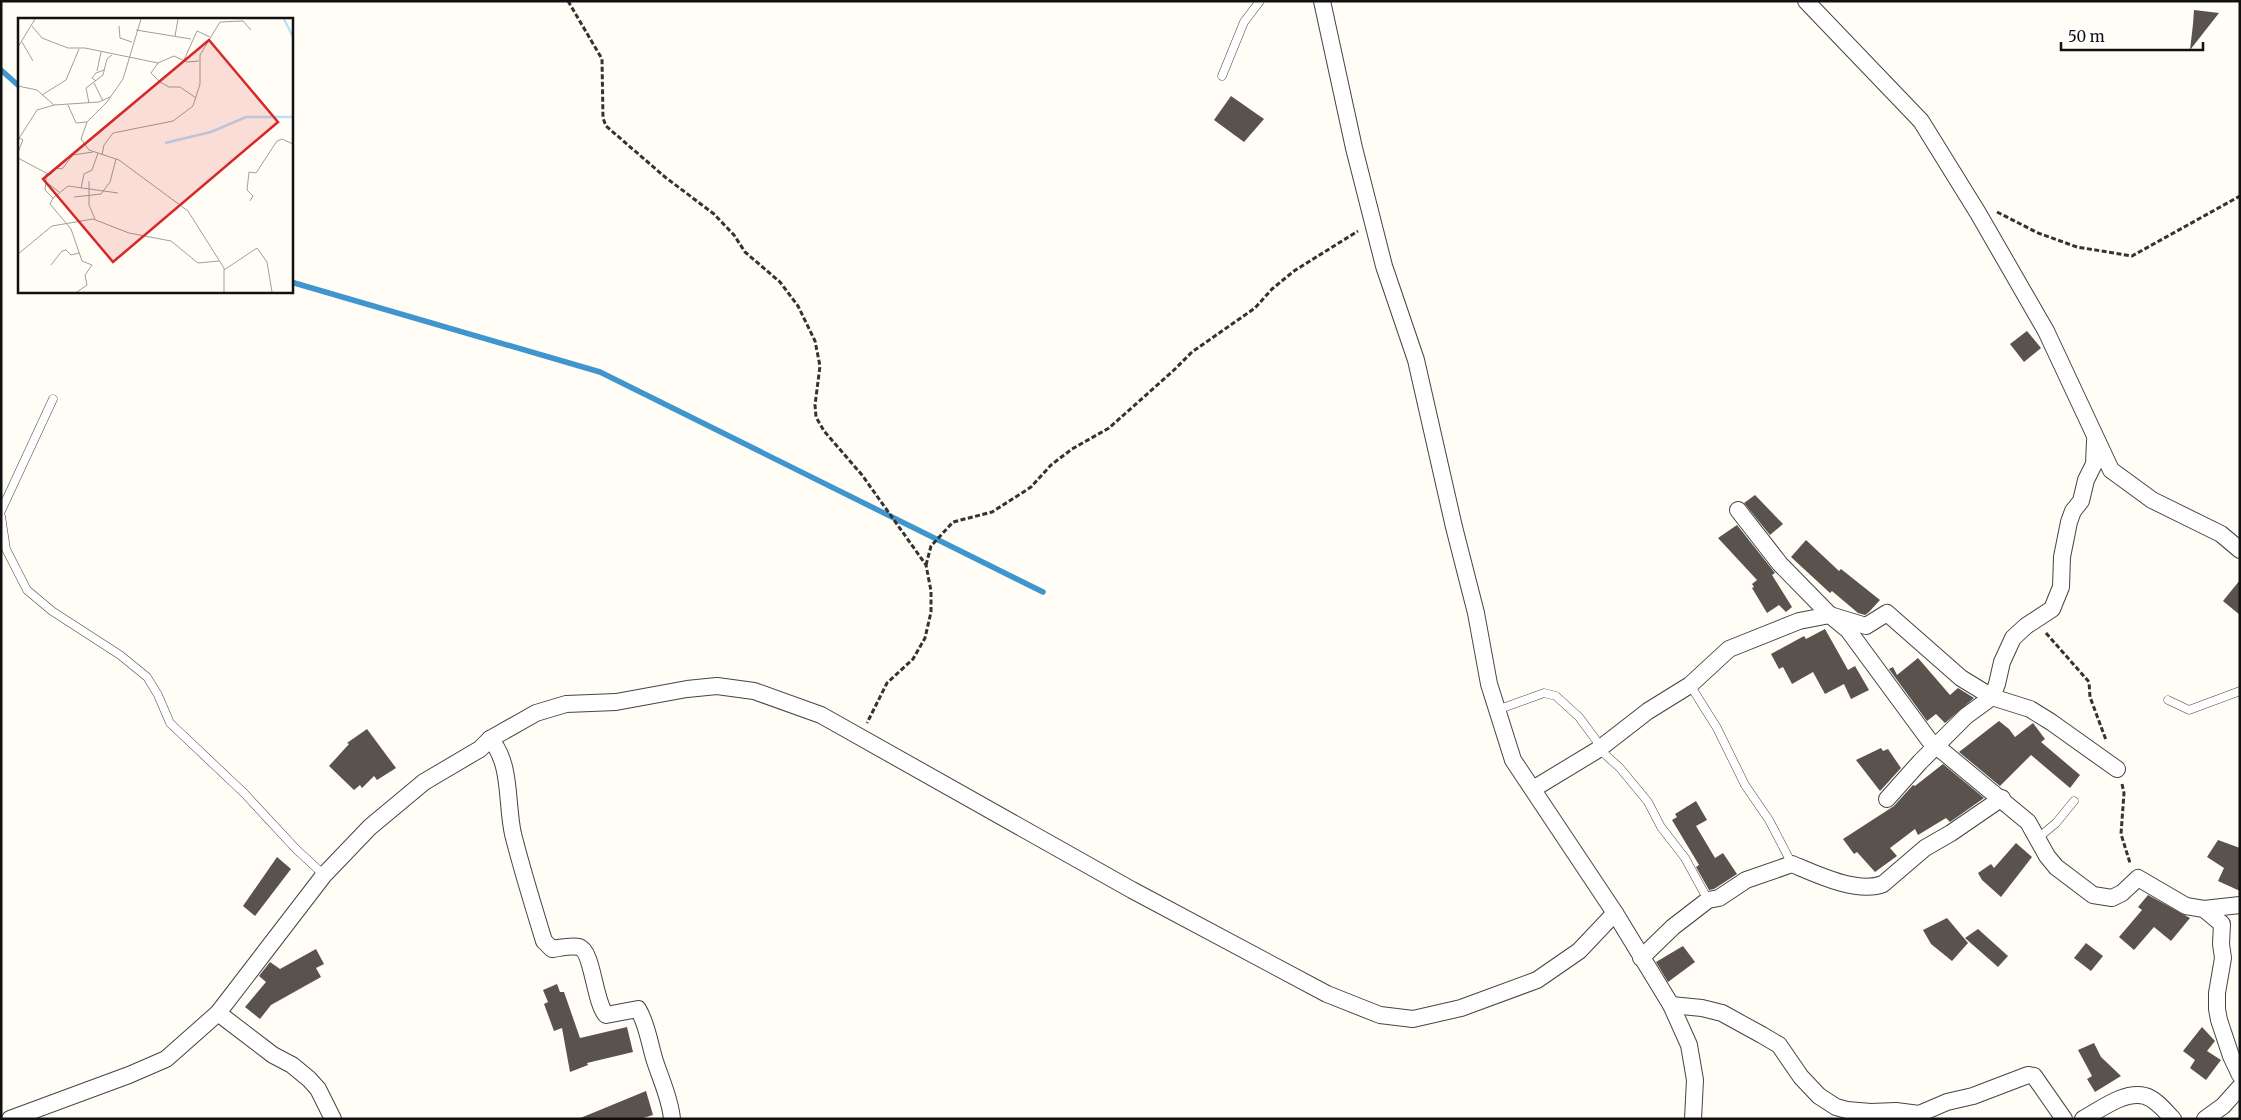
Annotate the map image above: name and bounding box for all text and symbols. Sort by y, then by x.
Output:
inset map [18,18,292,292]
scale bar [2061,20,2204,52]
text: 50 m [2068,27,2105,46]

